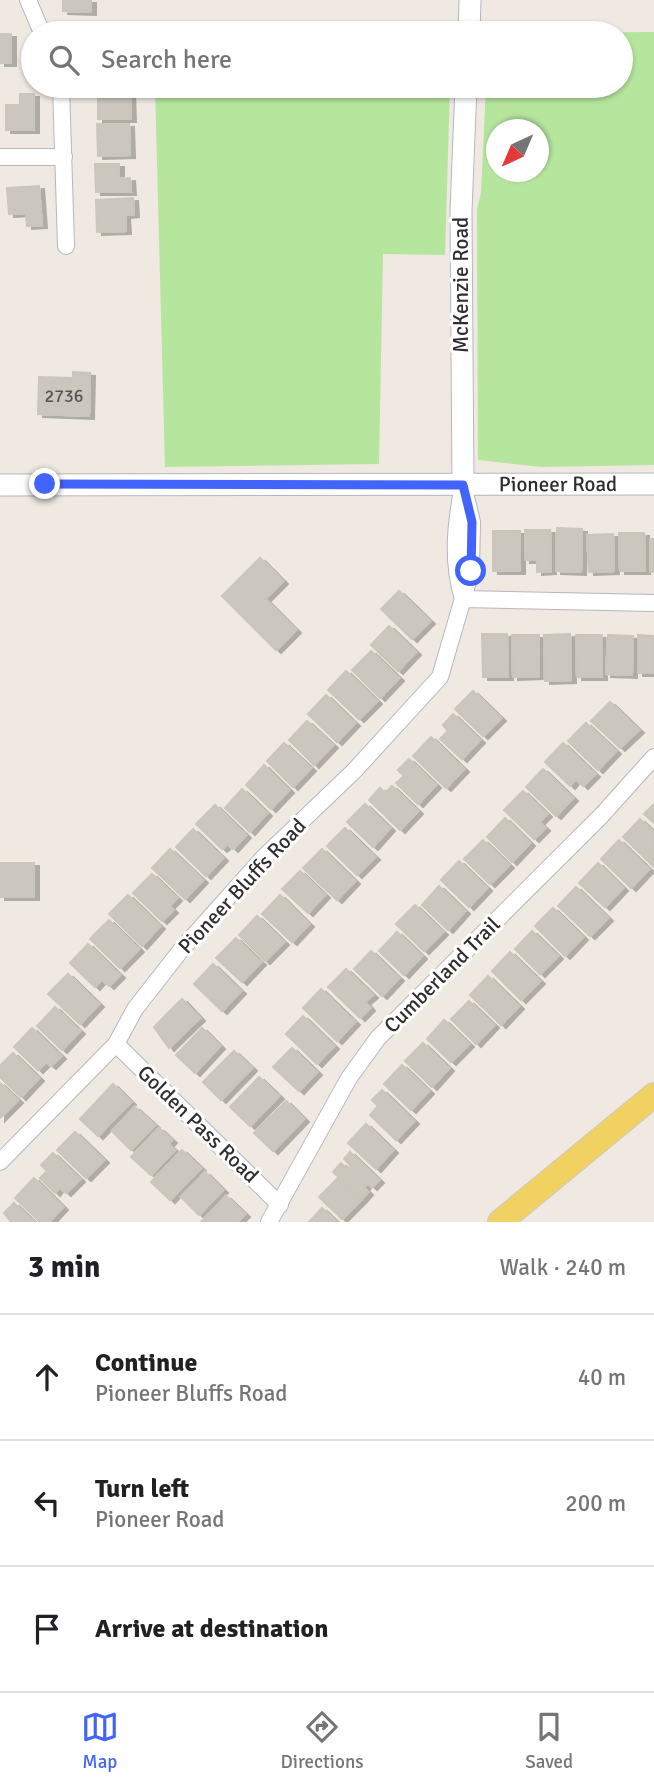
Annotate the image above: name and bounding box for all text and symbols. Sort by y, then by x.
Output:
search box [21,21,633,98]
icon: search [45,41,83,79]
text: Search here [101,44,232,76]
north arrow [486,119,549,182]
street label: McKenzie Road [448,217,474,353]
house number: 2736 [45,385,83,407]
route end [29,468,60,499]
street label: Pioneer Road [499,471,617,497]
route start [455,555,486,586]
street label: Pioneer Bluffs Road [173,813,311,959]
street label: Cumberland Trail [379,912,505,1038]
street label: Golden Pass Road [132,1060,264,1188]
text: 3 min [28,1249,100,1286]
text: Walk · 240 m [500,1253,626,1282]
text: Continue [95,1347,197,1379]
icon: ahead [28,1358,66,1396]
text: 40 m [578,1363,626,1392]
text: Pioneer Bluffs Road [95,1379,287,1408]
text: Turn left [95,1473,189,1505]
icon: left [28,1484,66,1522]
text: 200 m [565,1489,626,1518]
text: Pioneer Road [95,1505,225,1534]
icon: arrive [28,1610,66,1648]
text: Arrive at destination [95,1613,328,1645]
tab: Map [81,1708,119,1774]
tab: Directions [281,1708,364,1774]
tab: Saved [525,1708,573,1774]

